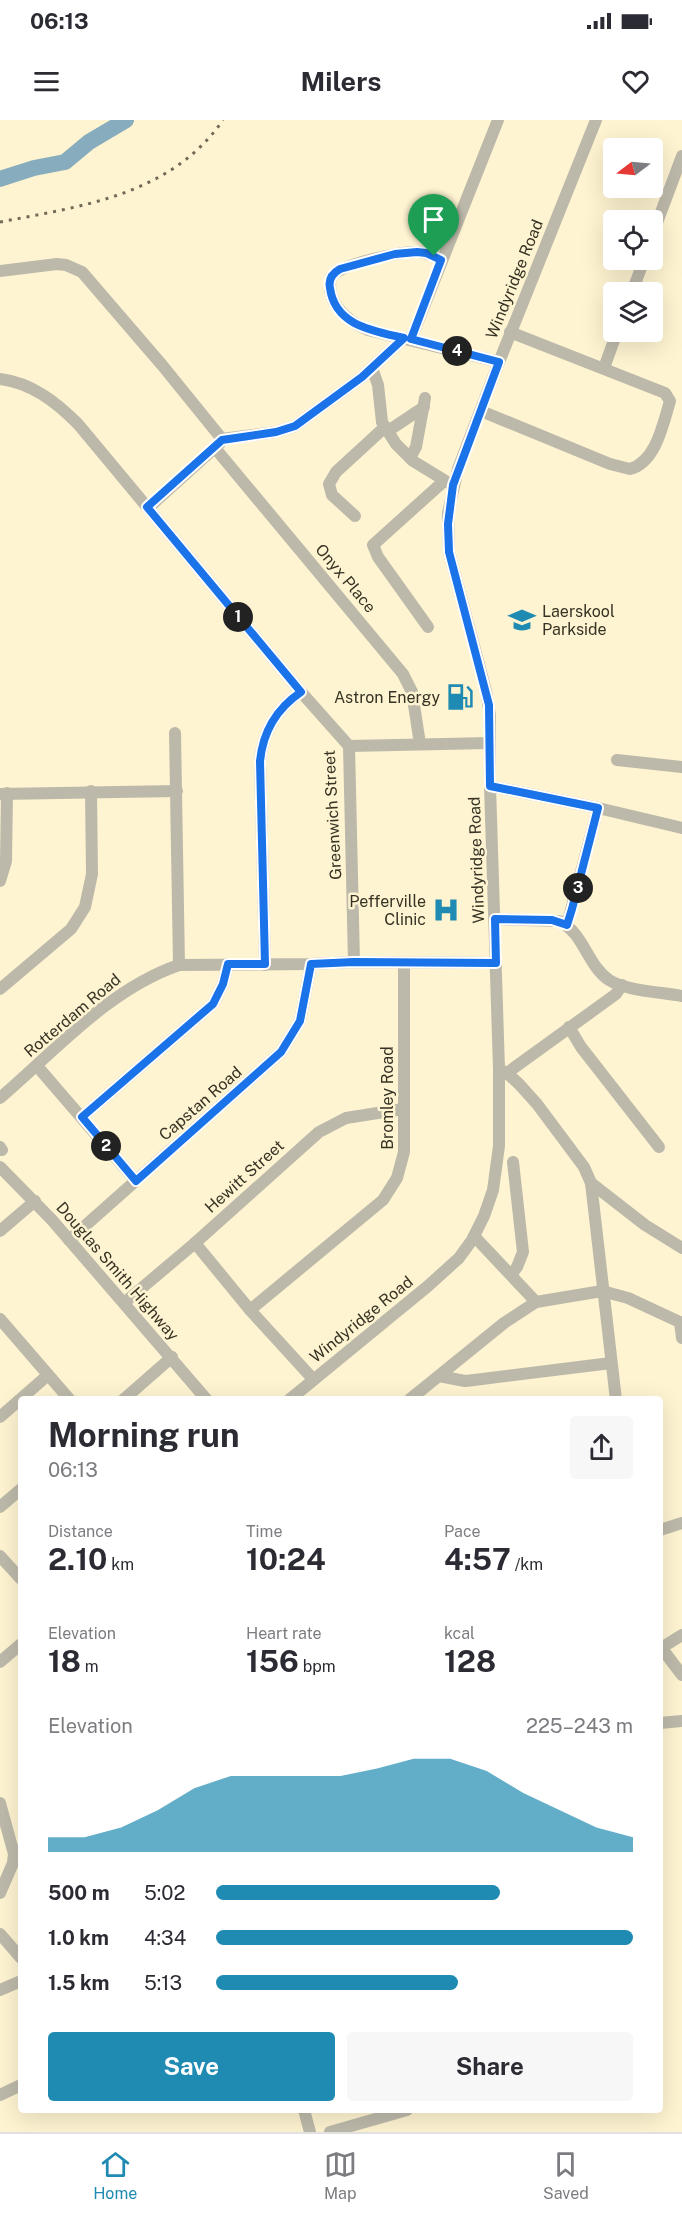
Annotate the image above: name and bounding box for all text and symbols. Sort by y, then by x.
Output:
text: 06:13 [30,8,89,34]
icon: menu [30,65,63,98]
text: Milers [300,65,382,97]
icon: heart [619,65,652,98]
north arrow [603,138,663,198]
map controls [603,138,663,342]
pin [408,194,459,256]
icon: arrive [417,203,450,236]
button: locate [603,210,663,270]
street label: Windyridge Road [482,217,547,342]
button: layers [603,282,663,342]
pin: 4 [442,336,472,366]
text: 4 [452,341,462,360]
street label: Onyx Place [311,540,380,616]
pin: 1 [223,602,253,632]
place label: Laerskool Parkside [542,602,615,639]
school or university icon: Laerskool Parkside [507,605,537,635]
text: 1 [235,607,241,626]
fuel station icon: Astron Energy [445,682,475,712]
place label: Astron Energy [334,688,440,707]
street label: Greenwich Street [320,750,345,880]
street label: Windyridge Road [465,796,488,924]
pin: 3 [563,873,593,903]
text: 3 [573,878,583,897]
place label: Pefferville Clinic [349,892,426,929]
hospital icon: Pefferville Clinic [431,895,461,925]
street label: Rotterdam Road [20,970,124,1061]
street label: Bromley Road [378,1046,397,1150]
street label: Capstan Road [155,1062,245,1144]
pin: 2 [91,1131,121,1161]
text: 2 [101,1136,111,1155]
street label: Hewitt Street [201,1136,288,1217]
street label: Douglas Smith Highway [52,1198,183,1345]
street label: Windyridge Road [306,1272,417,1367]
text: Morning run [48,1416,240,1454]
button: share [570,1416,633,1479]
text: 06:13 [48,1458,98,1482]
text: Distance [48,1522,113,1541]
text: Time [246,1522,282,1541]
text: Pace [444,1522,481,1541]
text: 2.10 [48,1541,107,1577]
text: 10:24 [246,1541,326,1577]
text: 4:57 [444,1541,511,1577]
text: km [107,1555,134,1574]
text: /km [511,1555,543,1574]
text: Elevation [48,1624,116,1643]
text: Heart rate [246,1624,322,1643]
text: kcal [444,1624,475,1643]
text: 18 [48,1643,81,1679]
text: 156 [246,1643,299,1679]
text: 128 [444,1643,496,1679]
text: m [81,1657,99,1676]
text: bpm [299,1657,336,1676]
text: Elevation [48,1714,133,1738]
text: 225–243 m [526,1714,633,1738]
text: 500 m [48,1881,110,1905]
text: 5:02 [144,1881,185,1905]
text: 1.0 km [48,1926,109,1950]
text: 4:34 [144,1926,186,1950]
text: 1.5 km [48,1971,109,1995]
text: 5:13 [144,1971,182,1995]
button: Save [48,2032,335,2101]
button: Share [347,2032,633,2101]
tab: Home [93,2148,137,2203]
tab: Map [324,2148,357,2203]
tab: Saved [543,2148,589,2203]

